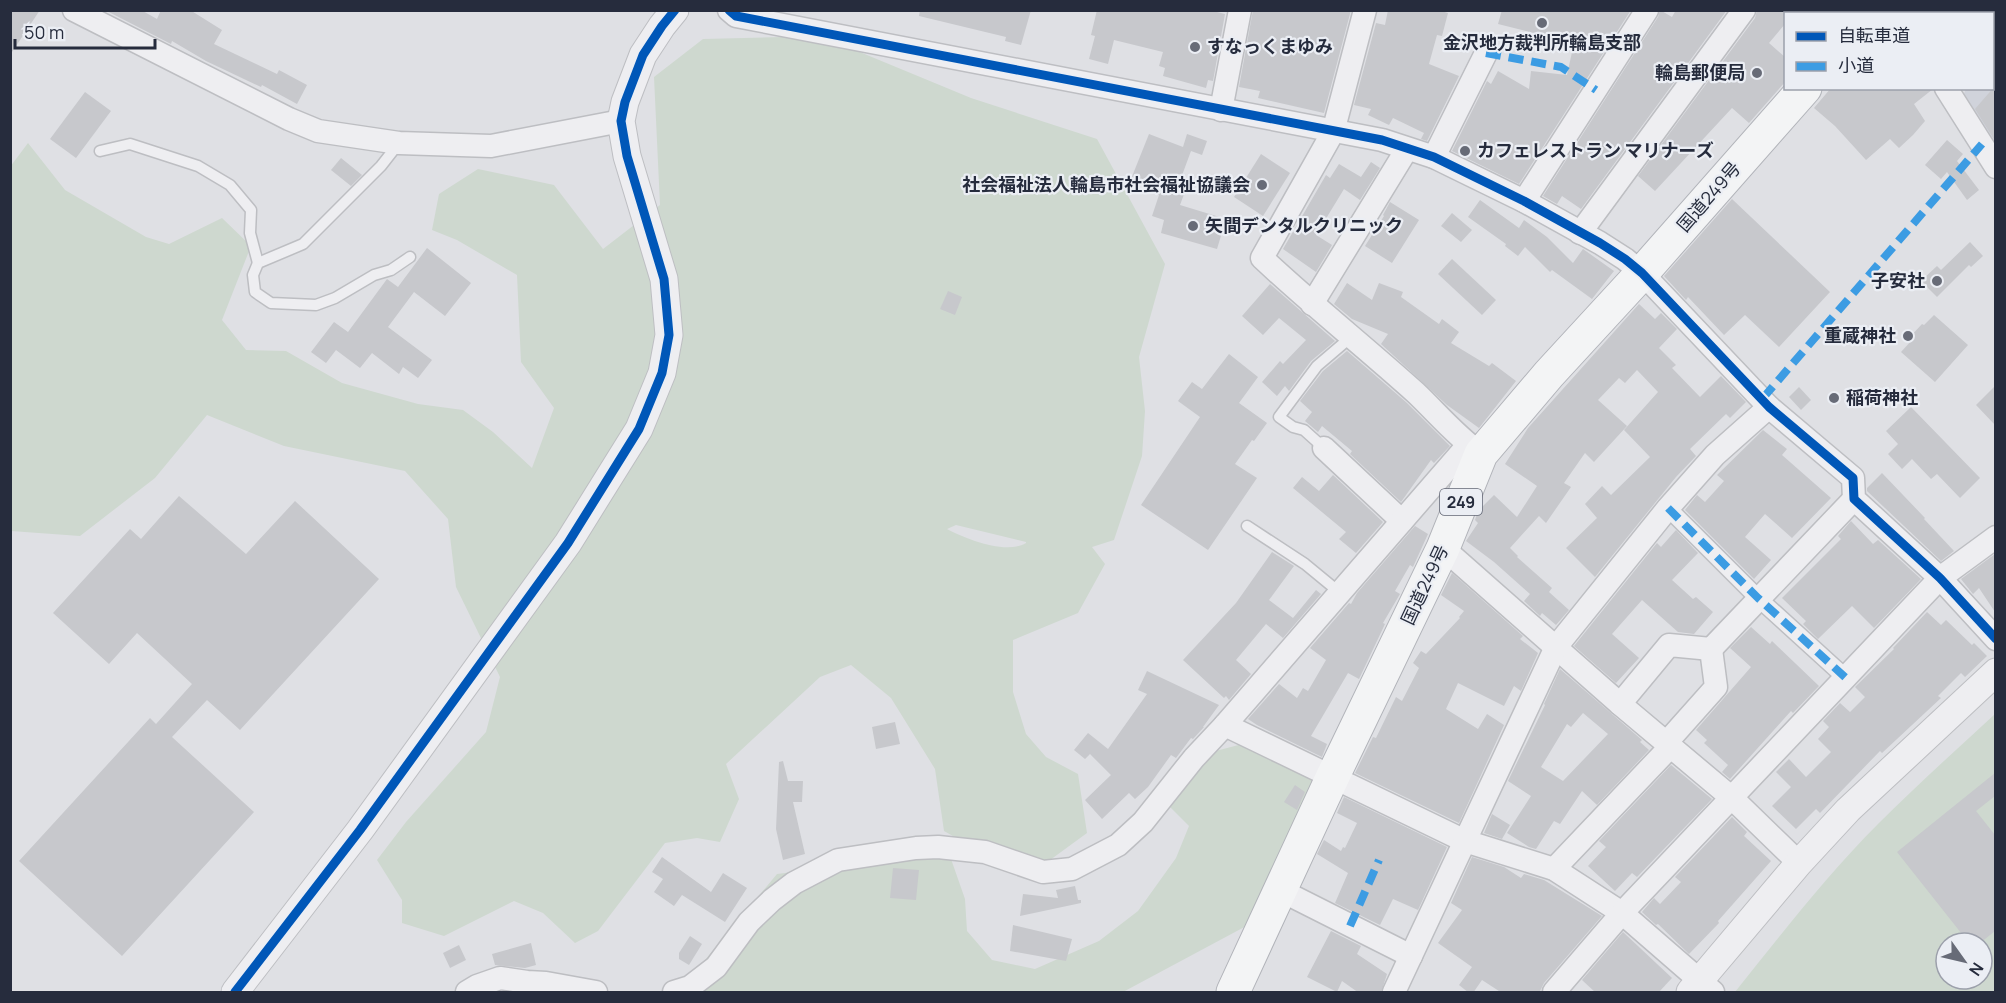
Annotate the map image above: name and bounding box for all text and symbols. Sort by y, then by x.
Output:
scale bar [15,12,154,50]
legend [1784,12,1994,90]
marker: 金沢地方裁判所輪島支部 [1535,16,1549,30]
text: 50 m [24,20,64,44]
text: 自転車道 [1838,23,1910,47]
place label: 金沢地方裁判所輪島支部 [1443,30,1641,54]
place label: すなっくまゆみ [1207,34,1333,58]
marker: すなっくまゆみ [1188,40,1202,54]
text: 小道 [1838,53,1874,77]
place label: 輪島郵便局 [1655,60,1745,84]
marker: 輪島郵便局 [1750,66,1764,80]
place label: カフェレストラン マリナーズ [1477,138,1714,162]
marker: カフェレストラン マリナーズ [1458,144,1472,158]
street label: 国道249号 [1671,156,1745,236]
place label: 社会福祉法人輪島市社会福祉協議会 [962,172,1250,196]
marker: 社会福祉法人輪島市社会福祉協議会 [1255,178,1269,192]
place label: 矢間デンタルクリニック [1205,213,1403,237]
marker: 矢間デンタルクリニック [1186,219,1200,233]
place label: 子安社 [1871,268,1925,292]
marker: 子安社 [1930,274,1944,288]
place label: 重蔵神社 [1824,323,1896,347]
marker: 重蔵神社 [1901,329,1915,343]
place label: 稲荷神社 [1846,385,1918,409]
marker: 稲荷神社 [1827,391,1841,405]
road number: 249 [1440,489,1482,515]
street label: 国道249号 [1395,541,1453,628]
north arrow [1934,931,1994,991]
text: N [1964,958,1989,980]

